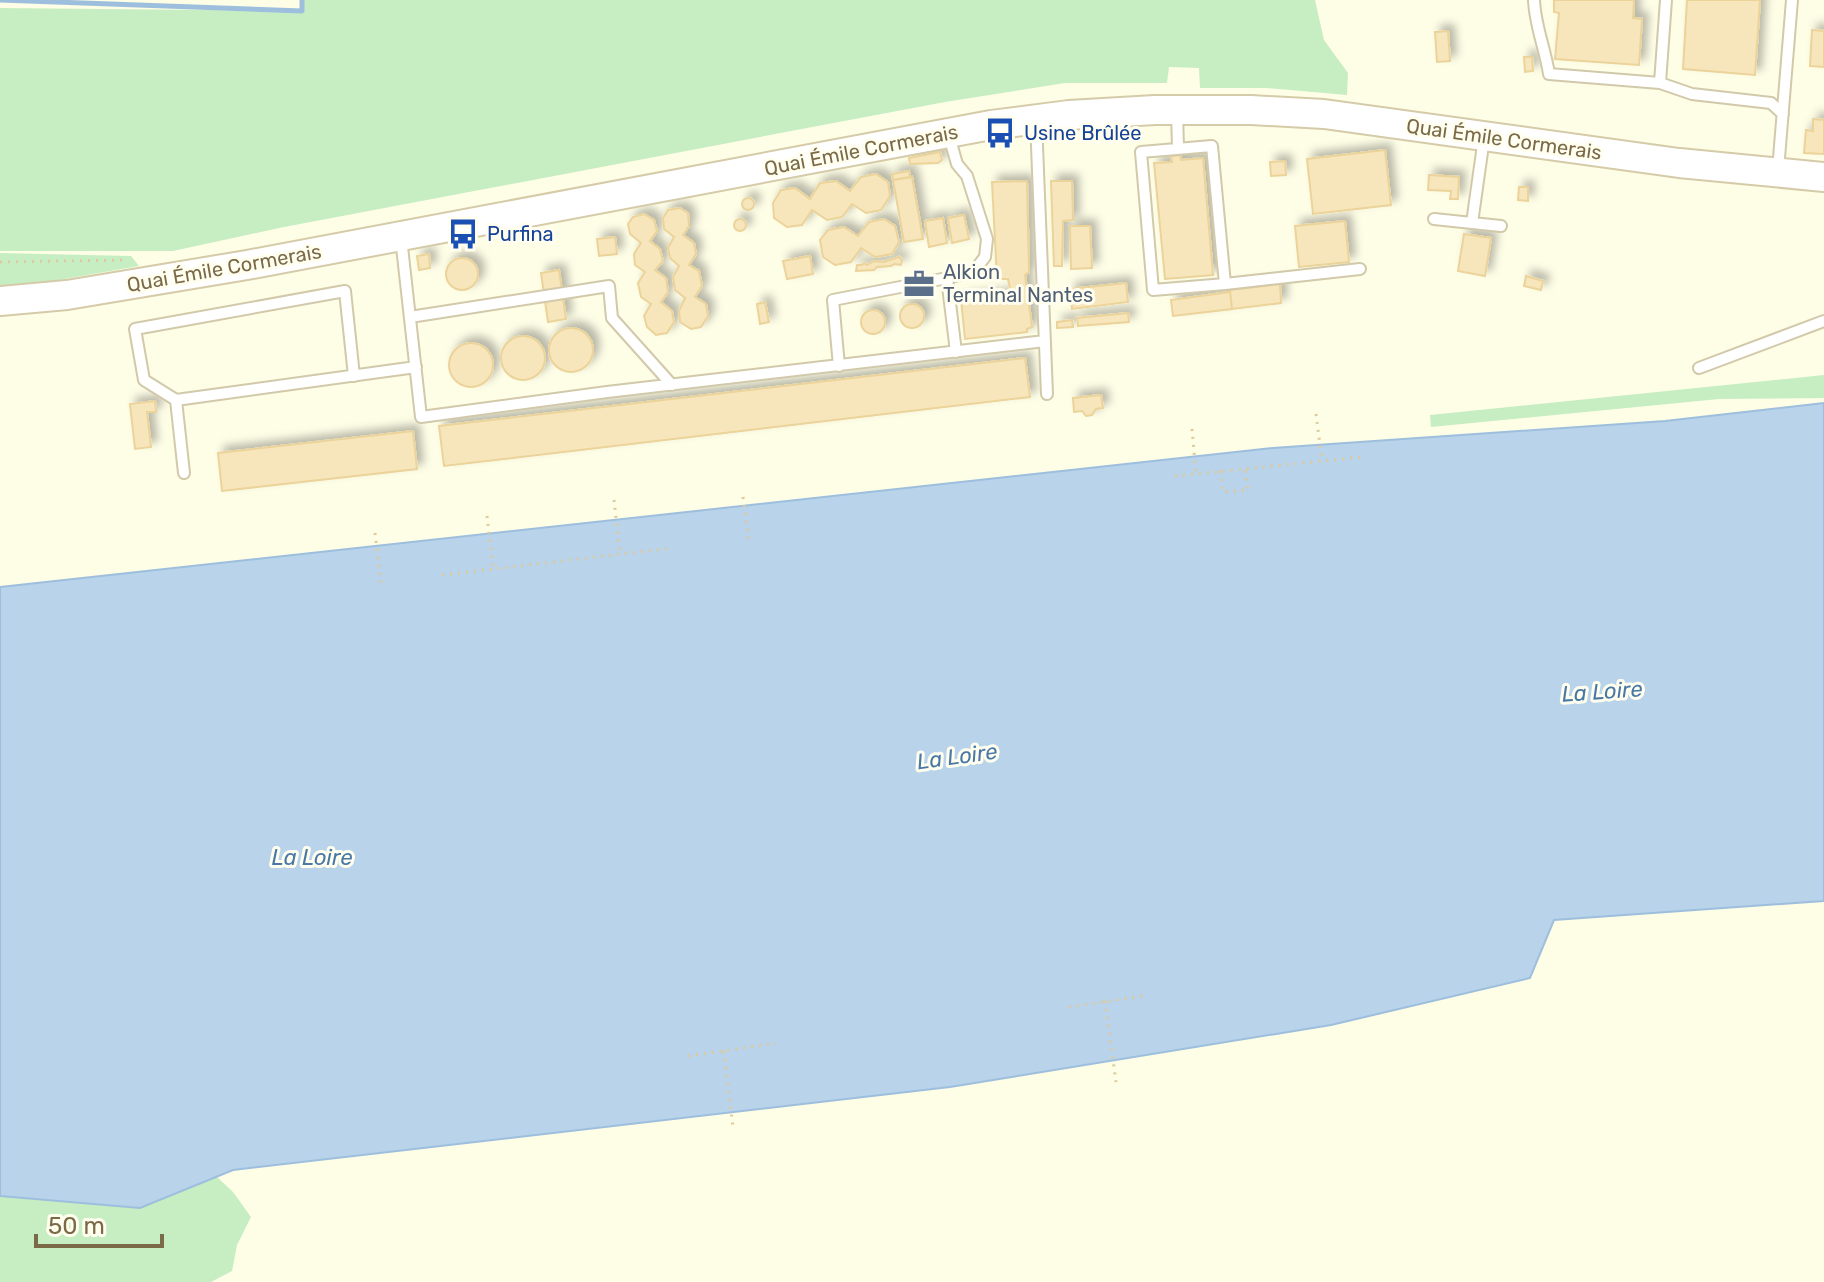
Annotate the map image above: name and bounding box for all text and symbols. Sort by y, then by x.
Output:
street label: Quai Émile Cormerais [1405,113,1603,165]
bus stop icon: Usine Brûlée [983,116,1017,150]
street label: Quai Émile Cormerais [762,119,960,181]
place label: Usine Brûlée [1024,121,1141,145]
bus stop icon: Purfina [446,217,480,251]
place label: Purfina [487,222,554,246]
street label: Quai Émile Cormerais [125,239,323,297]
place label: Alkion Terminal Nantes [943,260,1093,307]
office icon: Alkion Terminal Nantes [902,267,936,301]
water label: La Loire [1561,675,1643,708]
water label: La Loire [915,737,999,775]
water label: La Loire [272,844,352,871]
scale bar [36,1198,162,1248]
text: 50 m [48,1212,105,1240]

